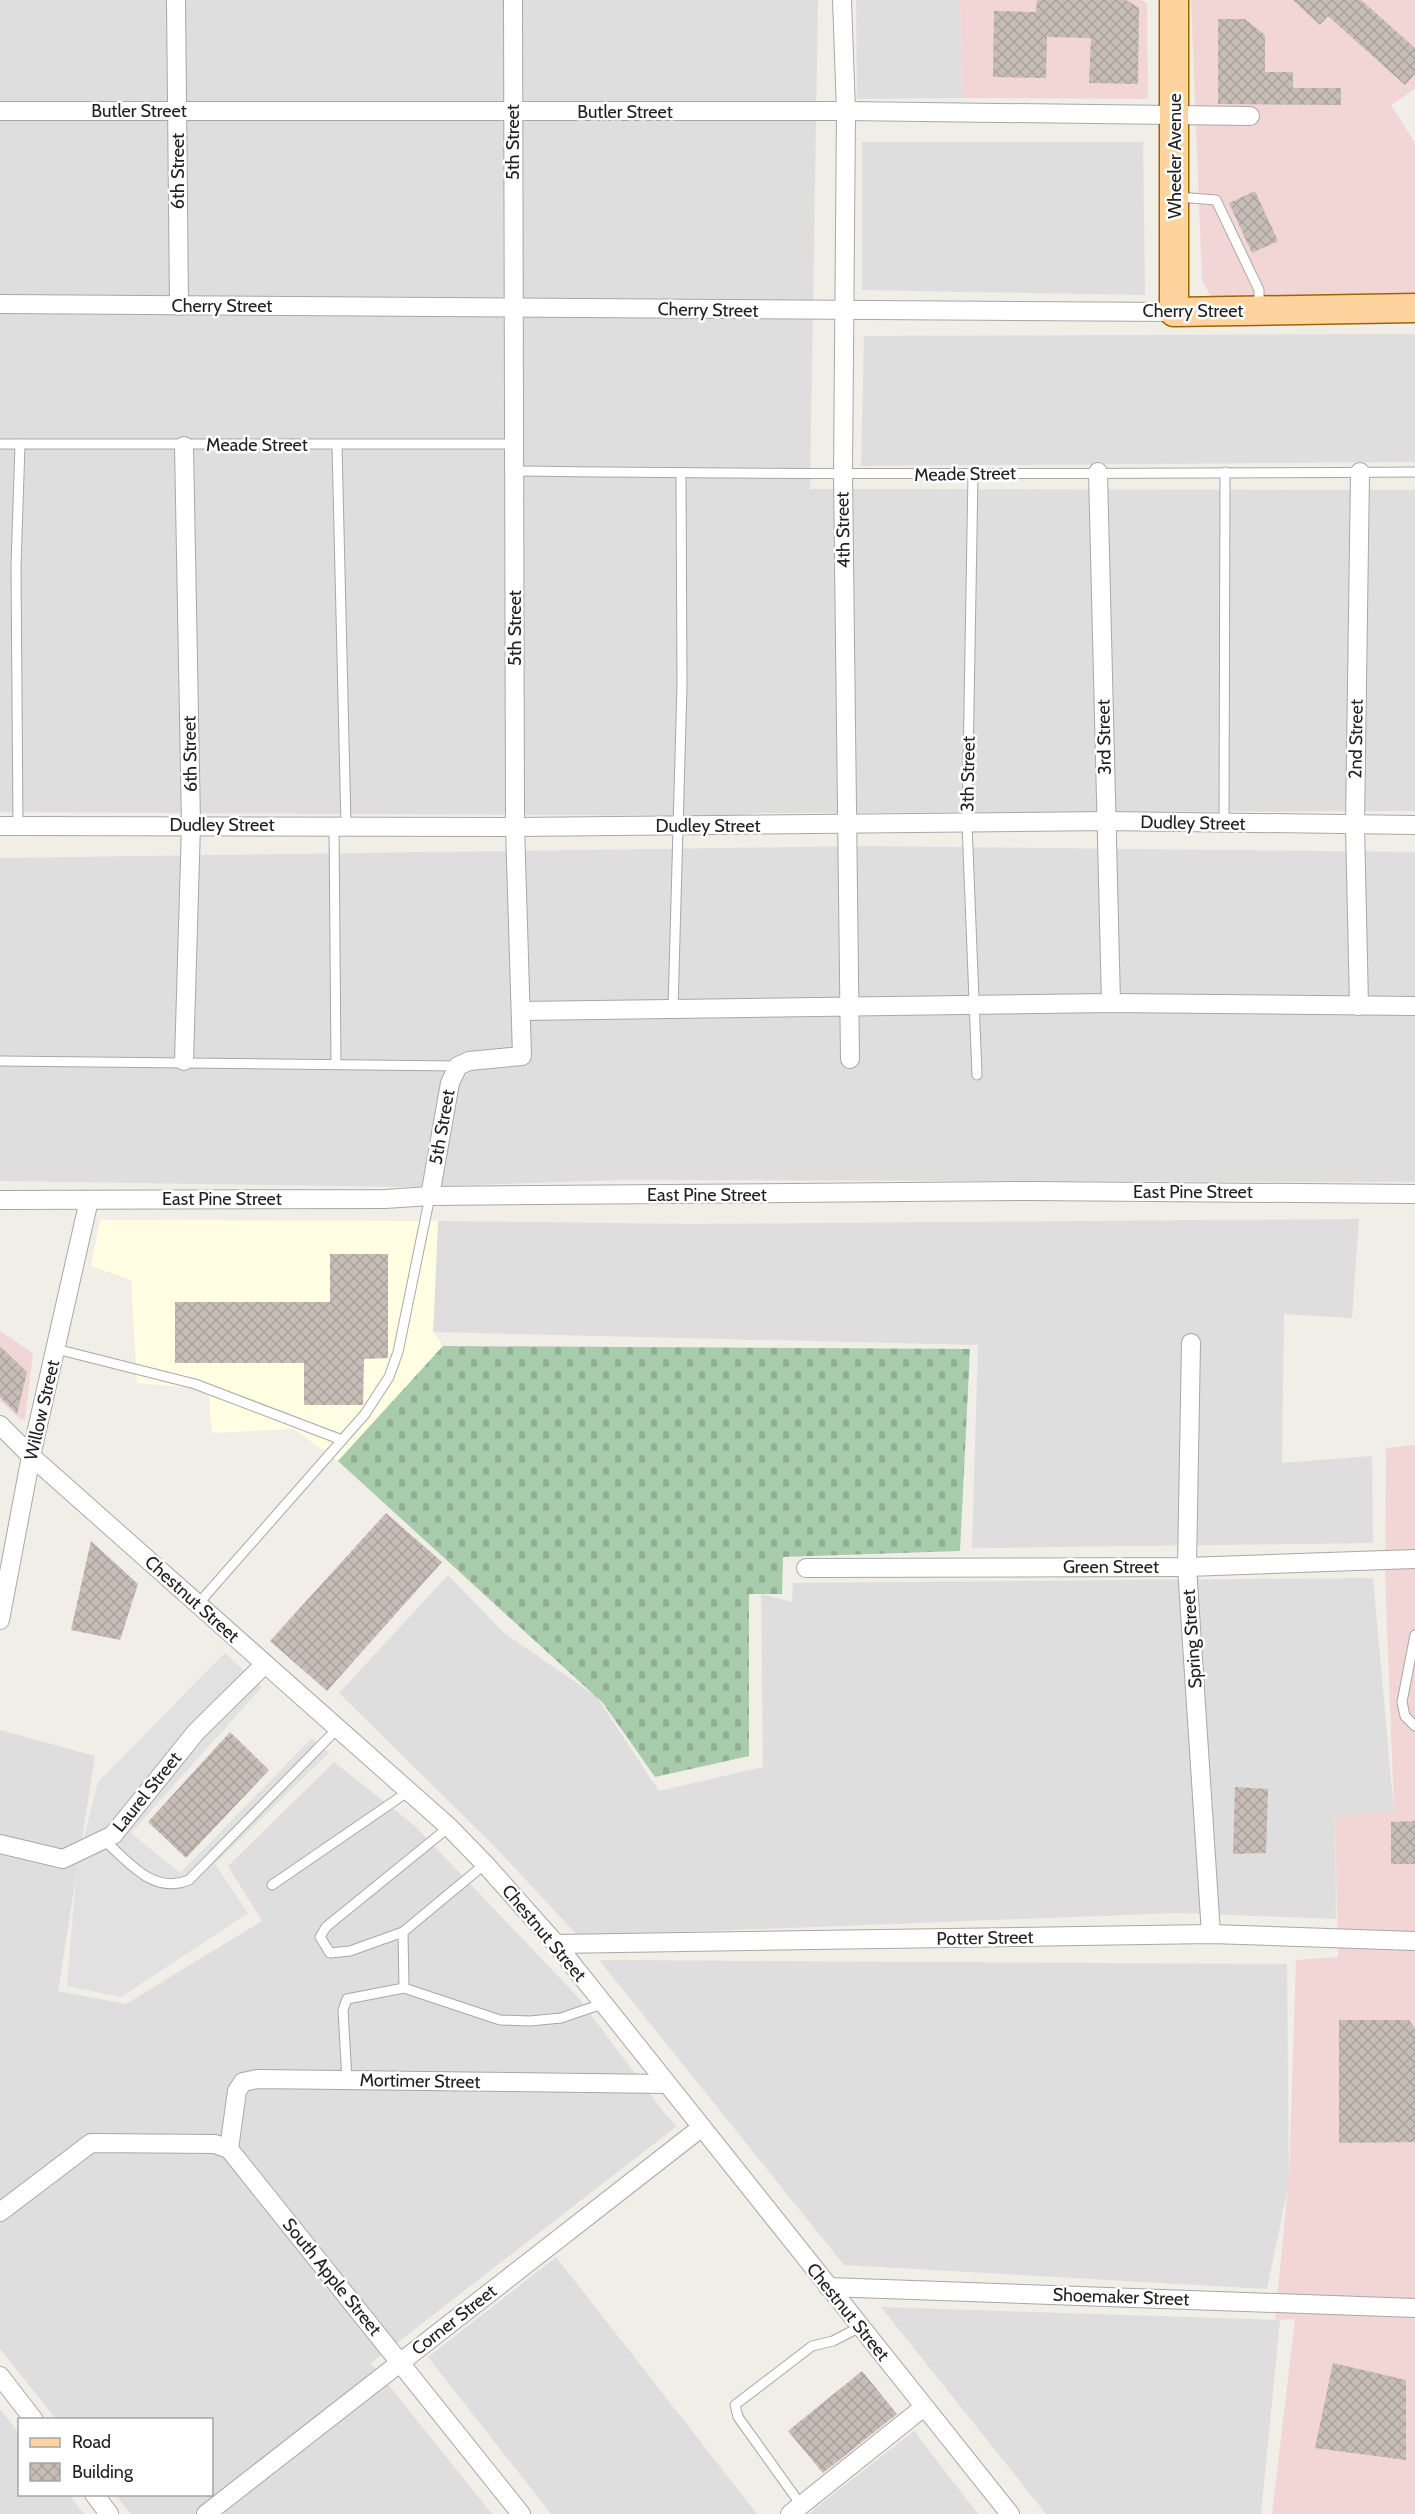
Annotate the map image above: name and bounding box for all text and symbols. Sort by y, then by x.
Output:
street label: Wheeler Avenue [1164,93,1186,219]
street label: Butler Street [91,100,187,122]
street label: Butler Street [577,101,673,123]
street label: 5th Street [502,104,524,180]
street label: 6th Street [167,133,189,209]
street label: Cherry Street [172,295,272,317]
street label: Cherry Street [657,298,759,322]
street label: Cherry Street [1143,300,1243,322]
street label: Meade Street [206,434,308,456]
street label: Meade Street [914,462,1016,486]
street label: 4th Street [831,492,855,568]
street label: 5th Street [504,590,526,666]
street label: 3rd Street [1092,699,1116,775]
street label: 2nd Street [1344,699,1368,779]
street label: 6th Street [178,716,202,792]
street label: 3th Street [956,736,980,812]
street label: Dudley Street [1140,811,1246,835]
street label: Dudley Street [169,814,275,836]
street label: Dudley Street [655,815,761,837]
street label: 5th Street [425,1088,459,1166]
street label: East Pine Street [1133,1181,1253,1203]
street label: East Pine Street [647,1184,767,1206]
street label: East Pine Street [162,1188,282,1210]
street label: Willow Street [20,1358,64,1462]
street label: Chestnut Street [140,1551,244,1647]
street label: Green Street [1063,1556,1159,1578]
street label: Spring Street [1178,1589,1206,1689]
street label: Laurel Street [108,1748,186,1836]
street label: Chestnut Street [497,1880,591,1986]
street label: Potter Street [936,1926,1034,1950]
street label: Mortimer Street [359,2069,481,2093]
street label: South Apple Street [278,2214,386,2340]
street label: Chestnut Street [802,2259,894,2365]
street label: Corner Street [407,2280,501,2360]
street label: Shoemaker Street [1052,2284,1190,2310]
legend [18,2418,213,2496]
text: Road [72,2431,111,2453]
text: Building [72,2461,134,2483]

